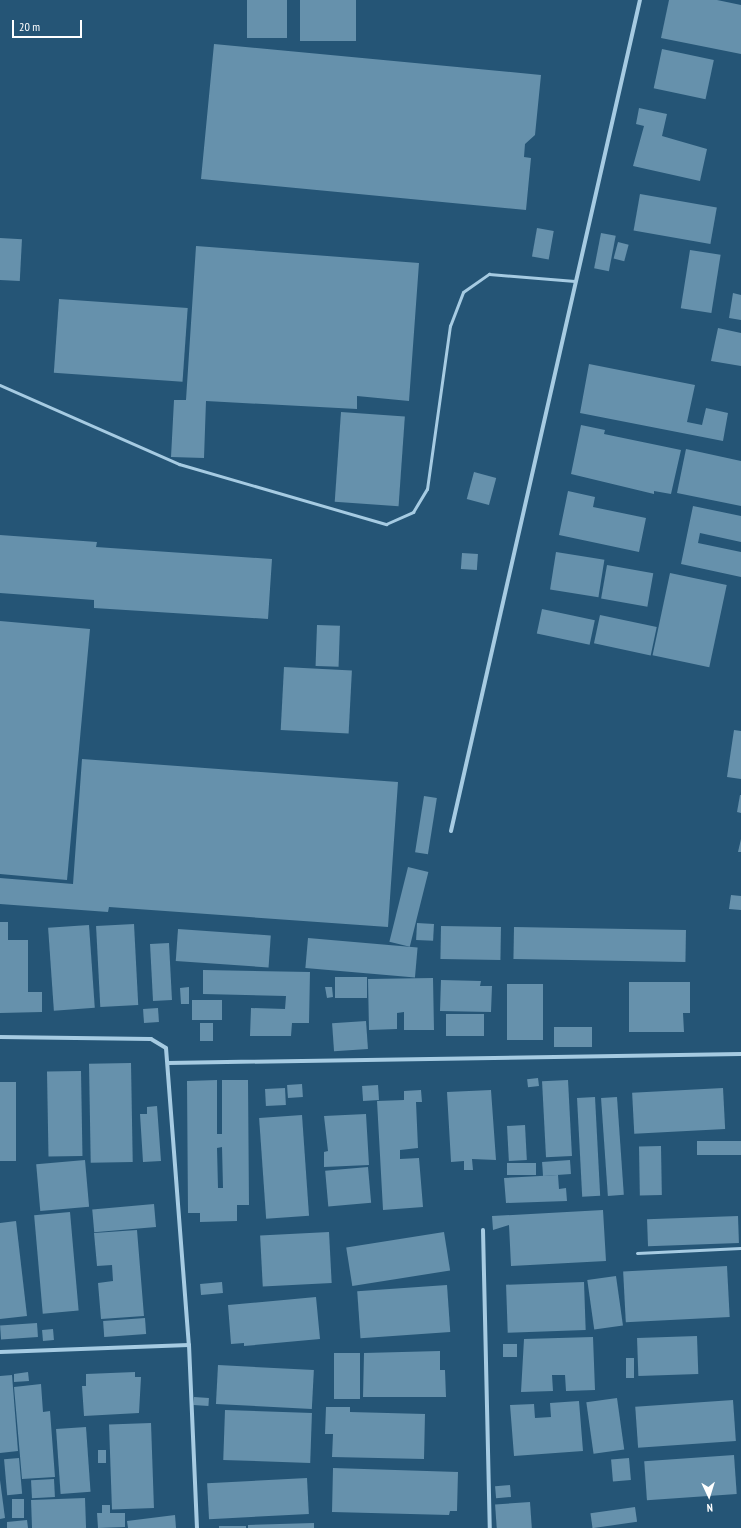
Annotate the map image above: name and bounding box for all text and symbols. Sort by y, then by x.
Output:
scale bar [14,12,84,38]
text: 20 m [19,19,40,34]
north arrow [689,1476,729,1516]
text: N [706,1501,713,1515]

